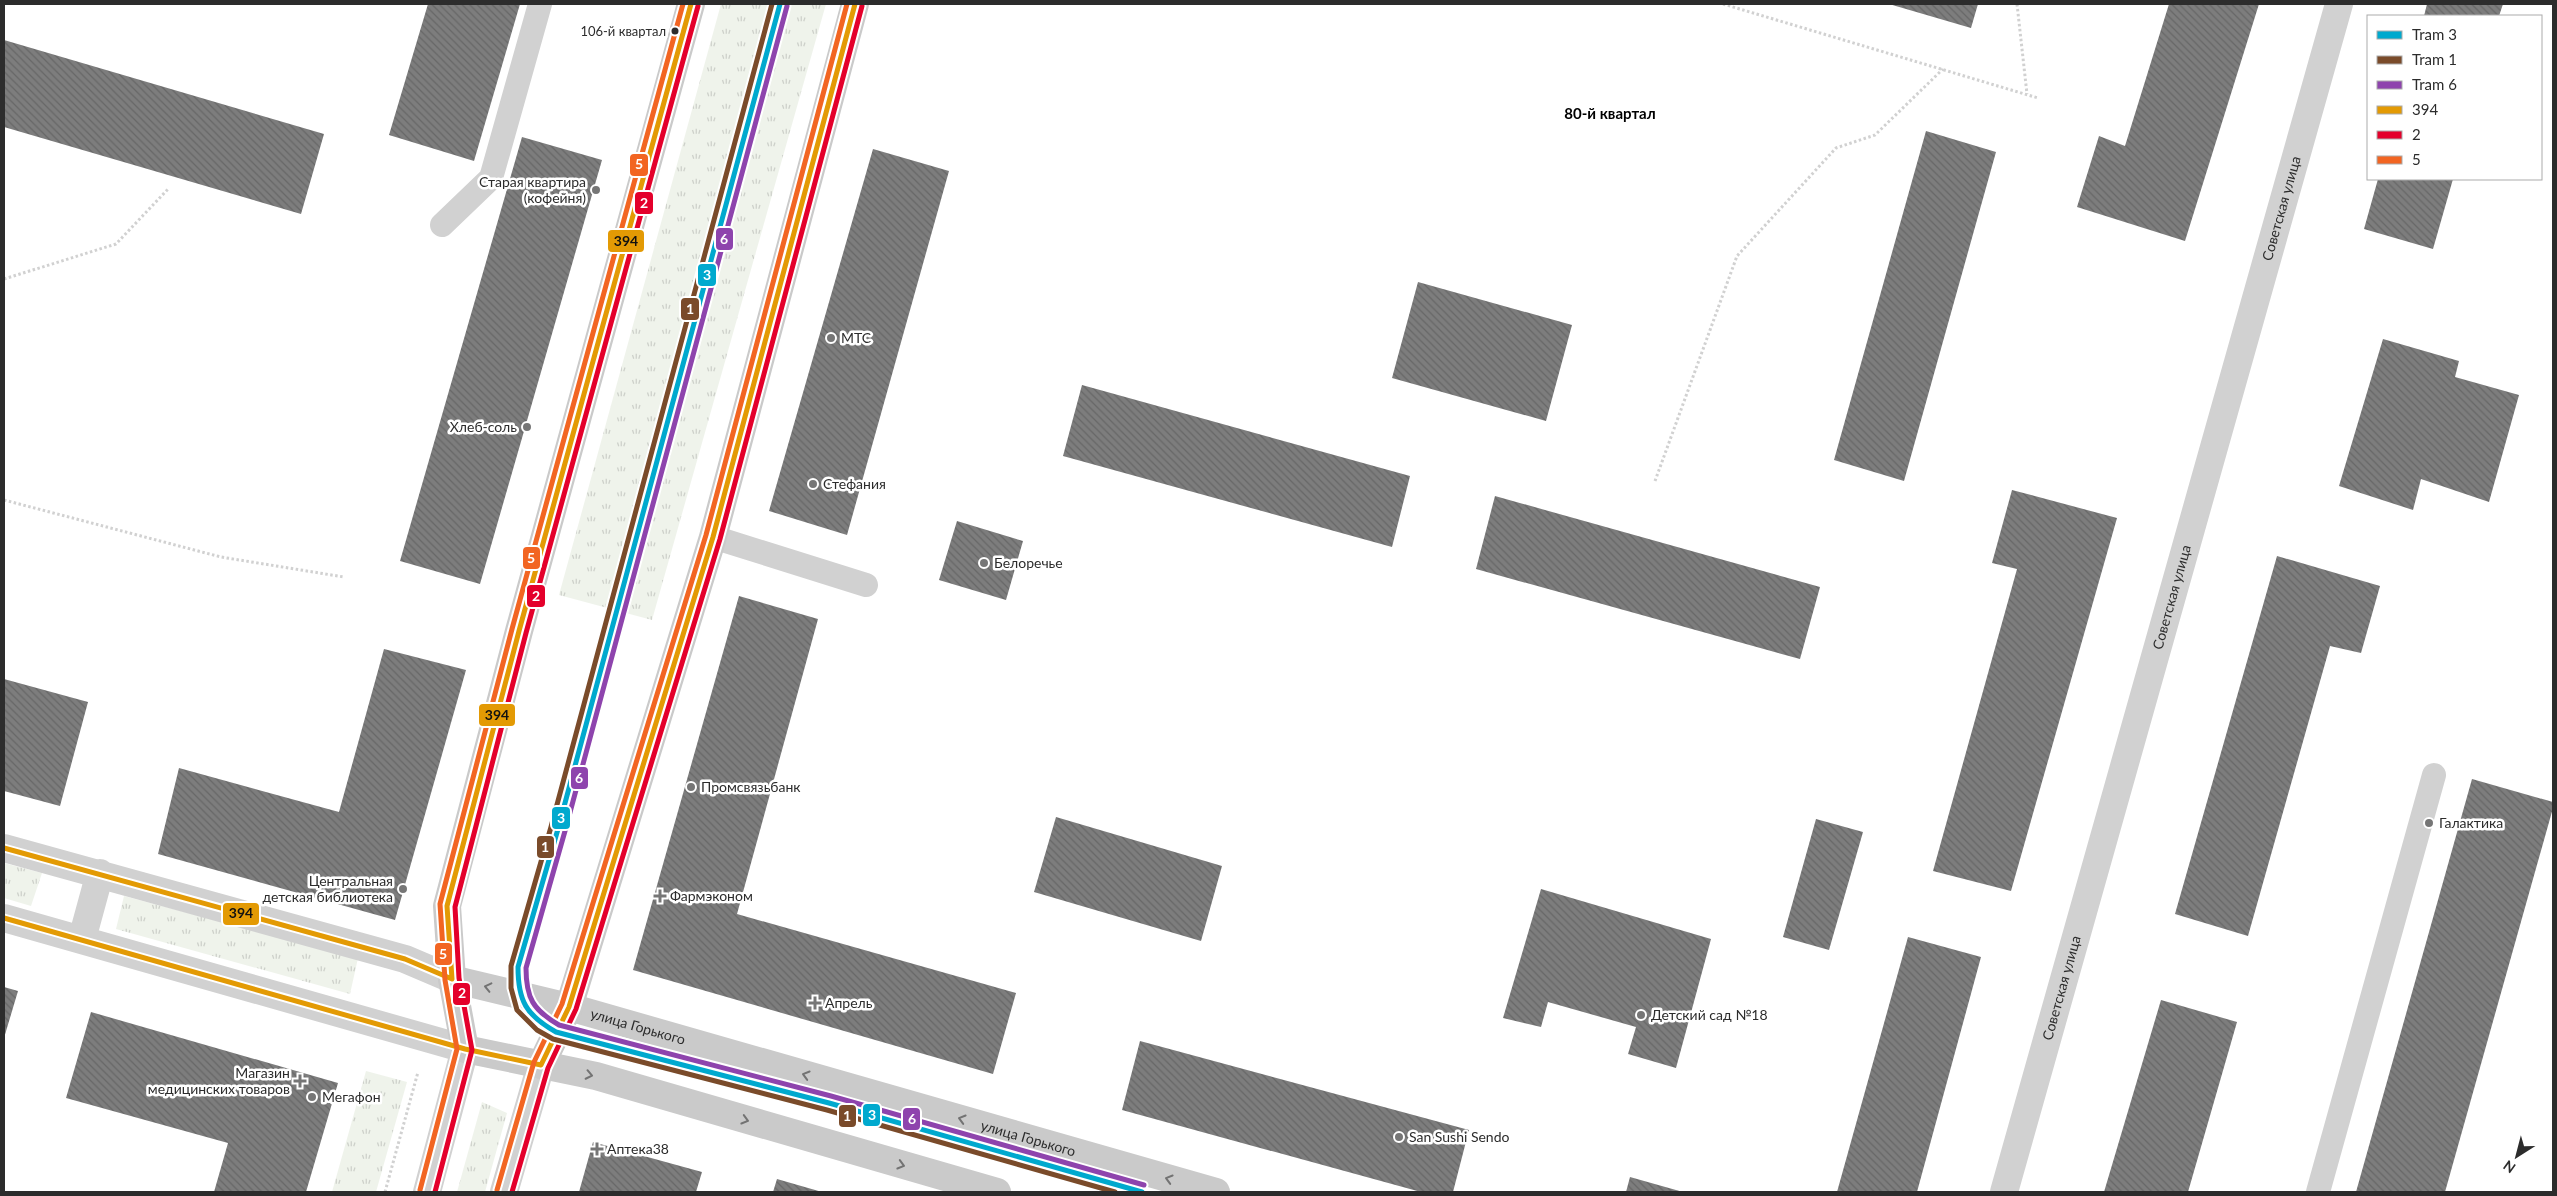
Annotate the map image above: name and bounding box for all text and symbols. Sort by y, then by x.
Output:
legend [2367,15,2542,180]
place label: 106-й квартал [580,23,666,39]
text: Tram 3 [2412,25,2457,43]
marker: 106-й квартал [670,26,680,36]
text: Tram 1 [2412,50,2457,68]
text: Tram 6 [2412,75,2457,93]
text: 394 [2412,100,2438,118]
district label: 80-й квартал [1564,104,1656,122]
text: 2 [2412,125,2421,143]
text: 5 [2412,150,2421,168]
line badge: 5 [629,153,649,177]
street label: Советская улица [2258,154,2304,262]
text: 5 [635,155,643,172]
place label: Старая квартира (кофейня) [479,173,586,206]
marker: Старая квартира (кофейня) [590,184,602,196]
line badge: 2 [634,191,654,215]
text: 2 [640,194,648,211]
line badge: 6 [715,227,734,251]
line badge: 394 [607,229,645,253]
text: 6 [720,230,728,247]
text: 394 [614,232,638,249]
line badge: 3 [697,263,717,287]
text: 3 [703,266,711,283]
line badge: 1 [680,297,700,321]
text: 1 [686,300,694,317]
place label: МТС [841,329,872,346]
marker: МТС [825,332,837,344]
place label: Хлеб-соль [450,418,517,435]
marker: Хлеб-соль [521,421,533,433]
place label: Стефания [823,475,886,492]
marker: Стефания [807,478,819,490]
street label: Советская улица [2148,543,2194,651]
line badge: 5 [522,546,541,570]
text: 5 [527,549,535,566]
place label: Белоречье [994,554,1063,571]
marker: Белоречье [978,557,990,569]
line badge: 2 [526,584,546,608]
text: 2 [532,587,540,604]
line badge: 394 [478,703,516,727]
text: 394 [485,706,509,723]
line badge: 6 [570,766,589,790]
text: 6 [575,769,583,786]
place label: Промсвязьбанк [701,778,801,795]
marker: Промсвязьбанк [685,781,697,793]
line badge: 3 [551,806,571,830]
text: 3 [557,809,565,826]
place label: Галактика [2439,814,2503,831]
marker: Галактика [2423,817,2435,829]
line badge: 1 [536,835,555,859]
text: 1 [541,838,549,855]
place label: Центральная детская библиотека [262,872,393,905]
marker: Центральная детская библиотека [397,883,409,895]
place label: Фармэконом [670,887,753,904]
marker: Фармэконом [654,890,666,902]
line badge: 394 [222,902,260,926]
text: 394 [229,904,253,921]
street label: Советская улица [2038,934,2084,1042]
line badge: 5 [434,942,453,966]
text: 5 [439,945,447,962]
line badge: 2 [452,982,471,1006]
one-way arrow [483,982,492,993]
text: 2 [458,984,466,1001]
place label: Апрель [825,994,873,1011]
marker: Апрель [809,997,821,1009]
street label: улица Горького [589,1005,687,1048]
place label: Детский сад №18 [1651,1006,1768,1023]
marker: Детский сад №18 [1635,1009,1647,1021]
place label: Магазин медицинских товаров [148,1064,290,1097]
one-way arrow [585,1069,593,1080]
one-way arrow [802,1071,810,1081]
marker: Магазин медицинских товаров [294,1075,306,1087]
place label: Мегафон [322,1088,381,1105]
marker: Мегафон [306,1091,318,1103]
line badge: 3 [862,1103,881,1127]
line badge: 1 [838,1104,857,1128]
text: 3 [868,1106,876,1123]
text: 1 [843,1107,851,1124]
line badge: 6 [902,1107,921,1131]
text: 6 [908,1110,916,1127]
one-way arrow [741,1114,750,1125]
one-way arrow [959,1115,967,1125]
street label: улица Горького [979,1116,1078,1159]
place label: San Sushi Sendo [1409,1128,1510,1145]
marker: San Sushi Sendo [1393,1131,1405,1143]
north arrow [2492,1131,2542,1181]
place label: Аптека38 [607,1140,669,1157]
marker: Аптека38 [591,1143,603,1155]
text: N [2500,1157,2518,1177]
one-way arrow [897,1159,905,1169]
one-way arrow [1165,1174,1173,1184]

